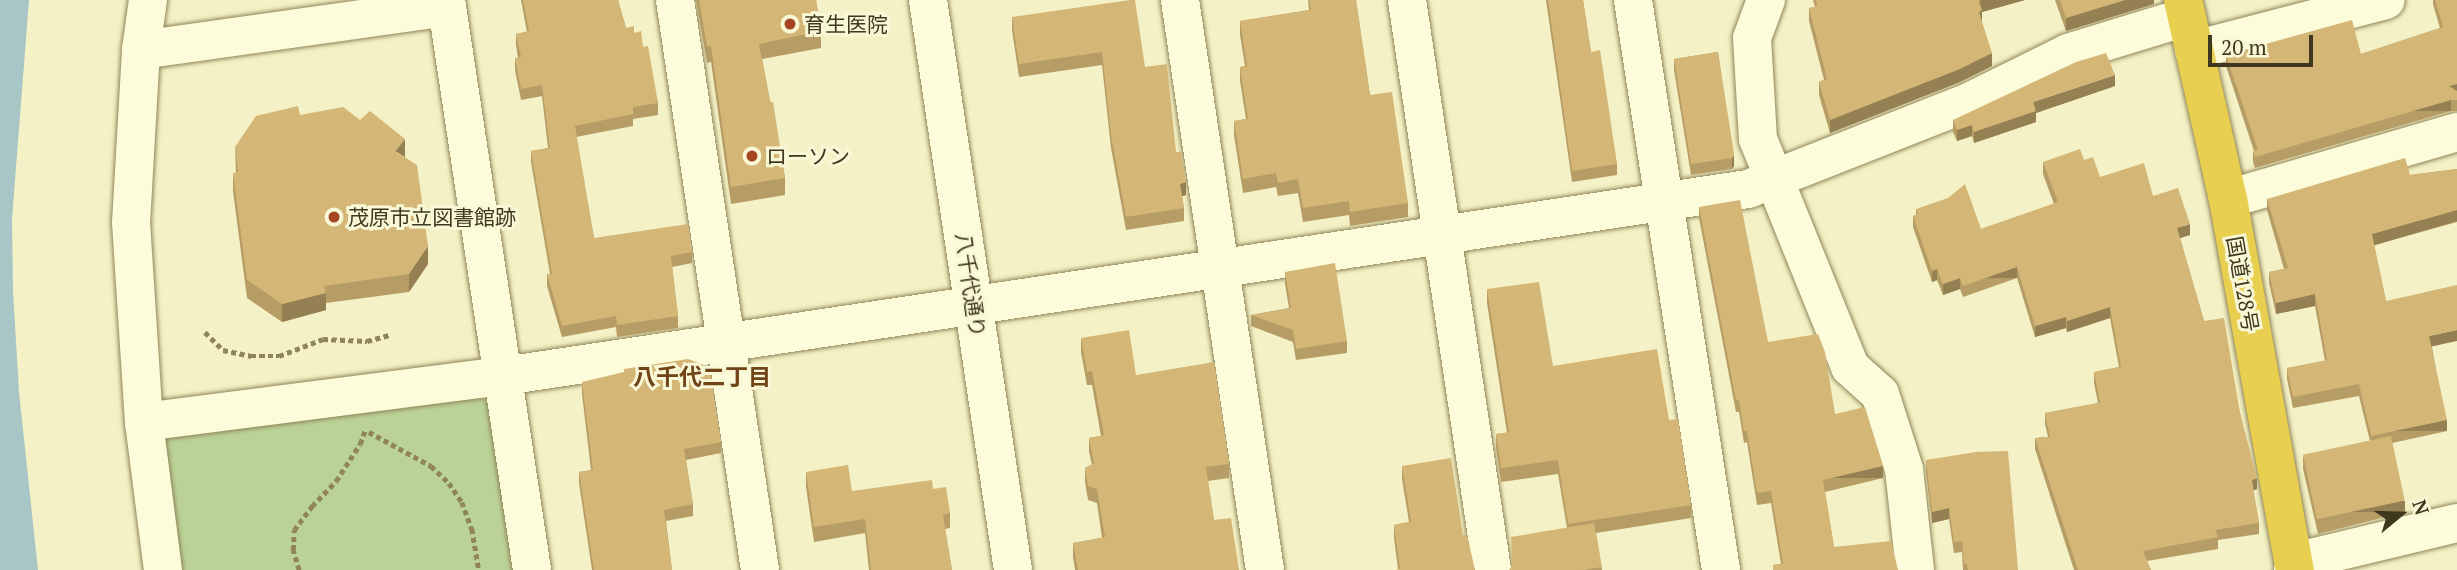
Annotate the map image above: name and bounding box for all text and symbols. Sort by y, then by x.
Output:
place label: 育生医院 [804,11,888,37]
marker: 育生医院 [782,16,798,32]
scale bar [2212,21,2317,65]
text: 20 m [2221,33,2267,61]
place label: ローソン [766,143,850,169]
marker: ローソン [744,148,760,164]
place label: 茂原市立図書館跡 [348,204,516,230]
marker: 茂原市立図書館跡 [326,209,342,225]
street label: 八千代通り [951,231,991,339]
street label: 国道128号 [2222,234,2264,334]
district label: 八千代二丁目 [633,363,771,391]
north arrow [2366,479,2436,549]
text: N [2407,496,2435,518]

